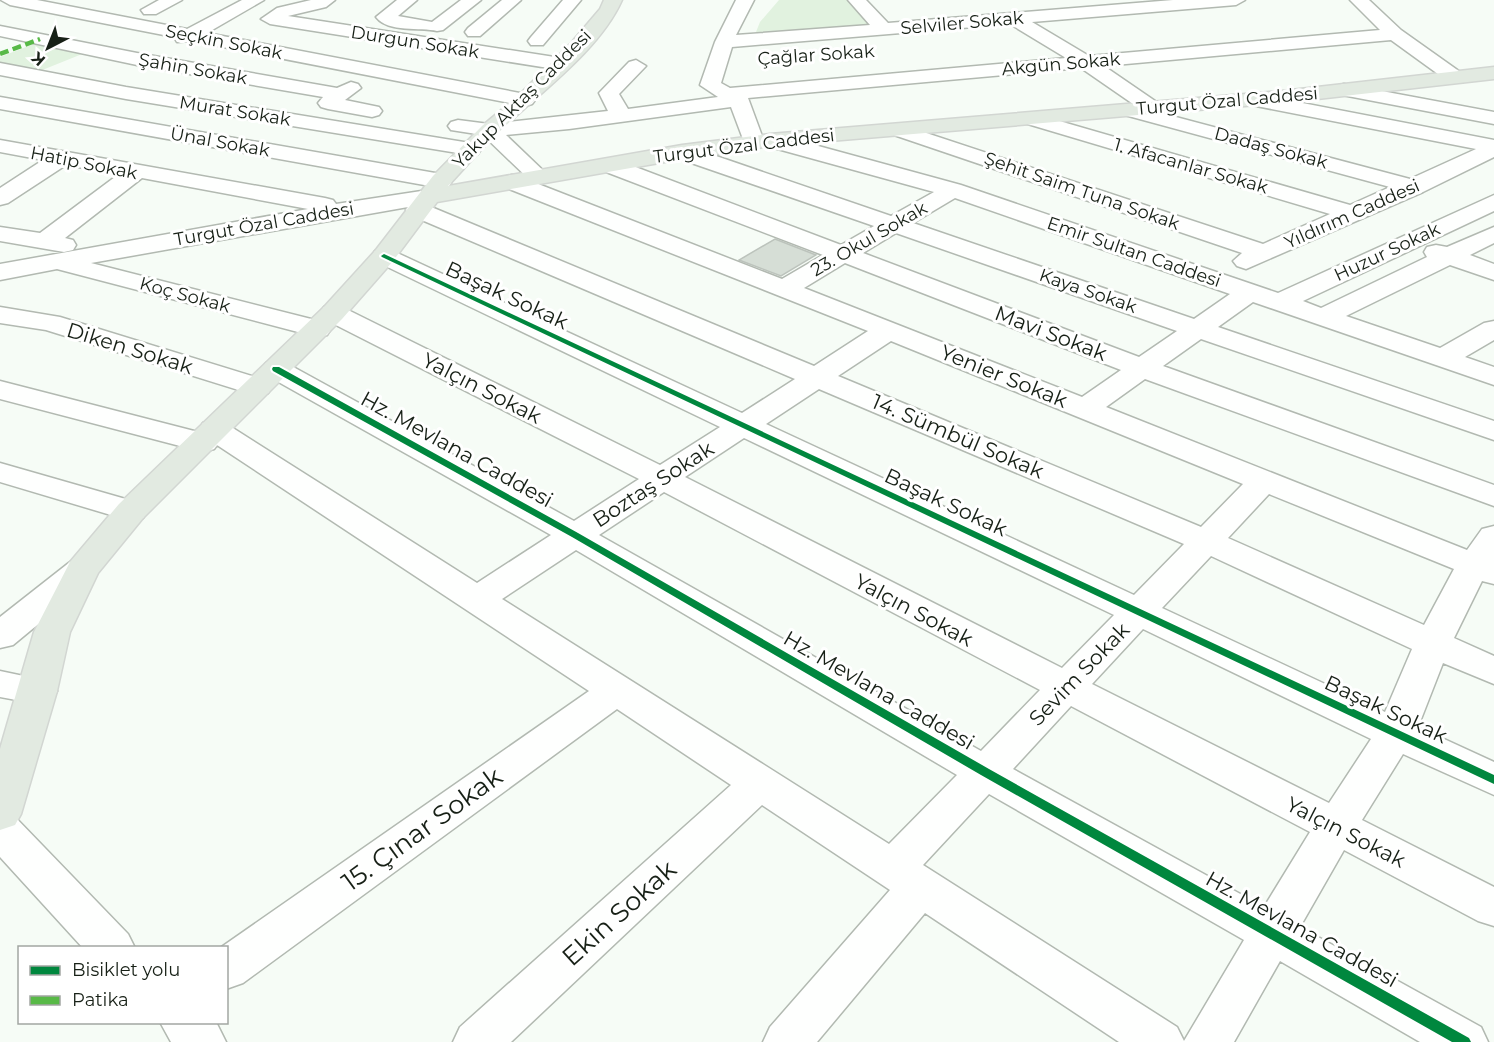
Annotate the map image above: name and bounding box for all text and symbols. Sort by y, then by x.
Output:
street label: Selviler Sokak [900,7,1025,39]
north arrow [18,18,78,78]
street label: Seçkin Sokak [164,20,285,64]
street label: Durgun Sokak [349,21,481,63]
street label: Yakup Aktaş Caddesi [448,25,596,173]
street label: Çağlar Sokak [757,40,876,70]
text: K [27,47,49,70]
street label: Akgün Sokak [1001,48,1121,80]
street label: Şahin Sokak [137,49,249,89]
street label: Turgut Özal Caddesi [1135,82,1319,120]
street label: Murat Sokak [178,91,293,131]
street label: Ünal Sokak [168,122,272,162]
street label: Dadaş Sokak [1212,122,1330,174]
street label: Turgut Özal Caddesi [652,124,836,168]
street label: 1. Afacanlar Sokak [1111,133,1271,199]
street label: Hatip Sokak [29,142,140,184]
street label: Şehit Saim Tuna Sokak [981,147,1183,235]
street label: Yıldırım Caddesi [1281,174,1423,254]
street label: Turgut Özal Caddesi [172,197,356,251]
street label: 23. Okul Sokak [807,197,931,281]
street label: Emir Sultan Caddesi [1044,212,1224,292]
street label: Huzur Sokak [1331,218,1444,286]
street label: Başak Sokak [442,256,573,334]
street label: Kaya Sokak [1036,264,1140,318]
street label: Koç Sokak [137,272,233,318]
street label: Mavi Sokak [991,300,1111,366]
street label: Diken Sokak [64,317,197,379]
street label: Yenier Sokak [937,339,1071,413]
street label: Yalçın Sokak [418,347,546,429]
street label: Hz. Mevlana Caddesi [356,386,558,512]
street label: 14. Sümbül Sokak [868,389,1048,484]
street label: Boztaş Sokak [588,435,719,532]
street label: Başak Sokak [881,463,1012,541]
street label: Yalçın Sokak [850,568,978,652]
street label: Sevim Sokak [1024,617,1135,731]
street label: Hz. Mevlana Caddesi [779,625,979,755]
street label: Başak Sokak [1321,670,1452,748]
street label: 15. Çınar Sokak [336,760,509,898]
street label: Yalçın Sokak [1282,791,1410,873]
street label: Ekin Sokak [555,853,683,973]
street label: Hz. Mevlana Caddesi [1201,866,1403,992]
legend [18,946,228,1024]
text: Bisiklet yolu [72,959,180,981]
text: Patika [72,989,129,1011]

